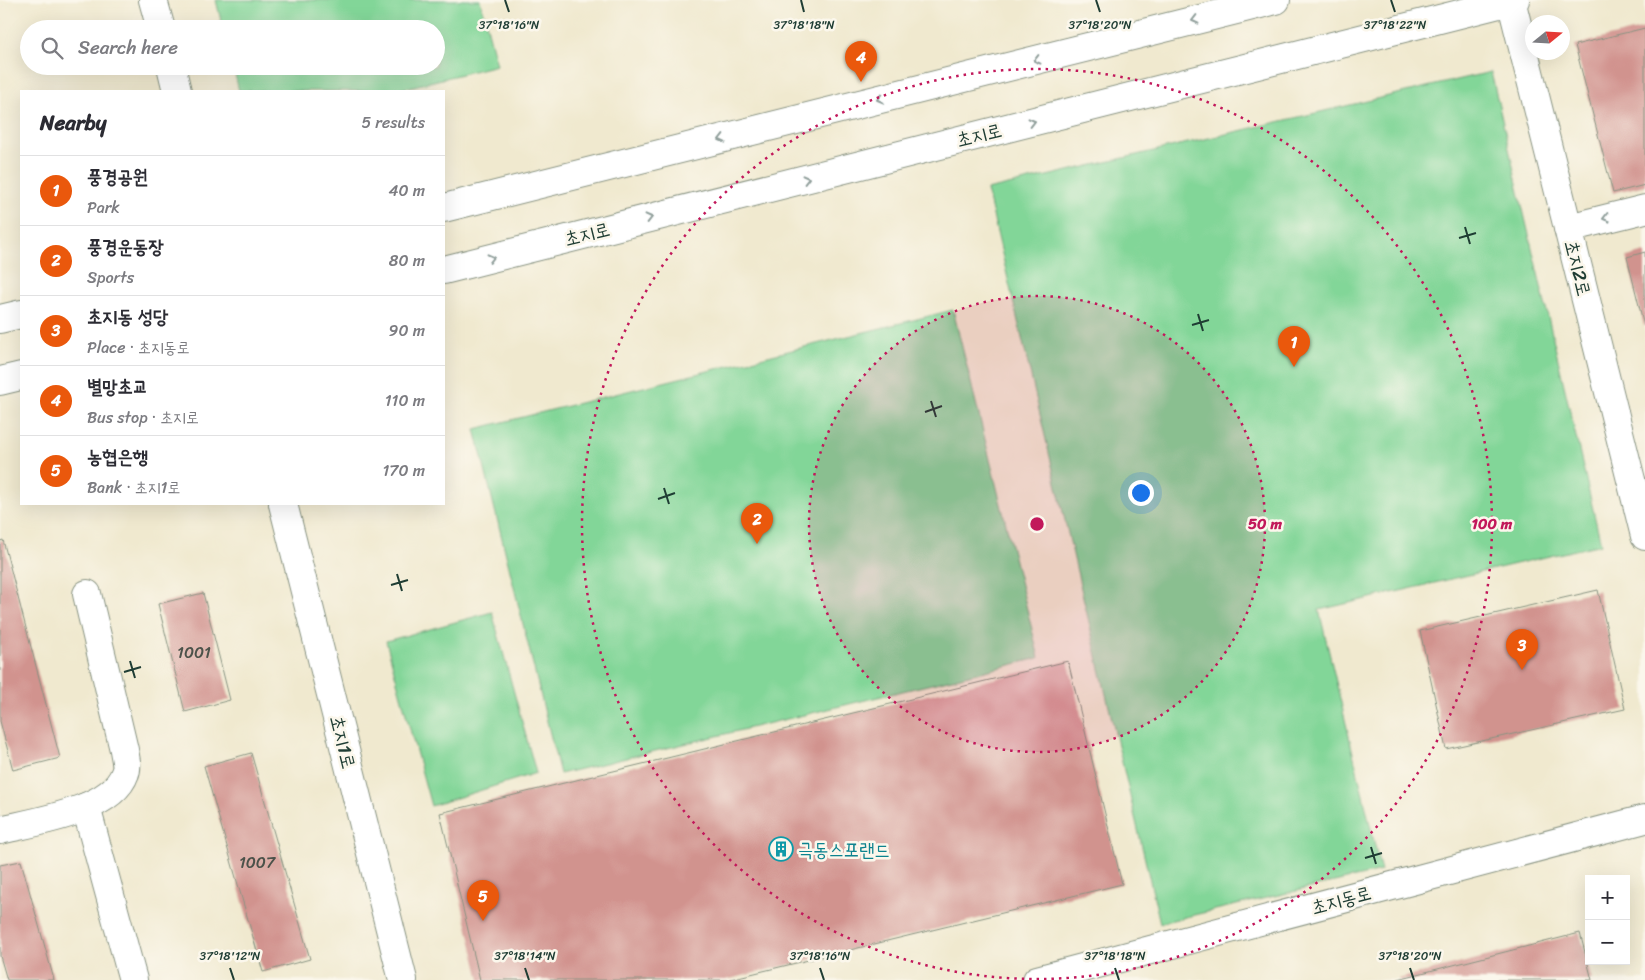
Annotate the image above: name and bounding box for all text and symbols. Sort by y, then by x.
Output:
text: 37°18'16"N [479,14,540,36]
text: 37°18'18"N [773,14,835,36]
text: 37°18'20"N [1068,14,1132,36]
one-way arrow [1191,14,1200,25]
text: 37°18'22"N [1364,14,1427,36]
north arrow [1525,15,1570,60]
search box [20,20,445,75]
text: Search here [78,31,178,64]
icon: search [38,34,66,62]
pin: 4 [845,41,877,82]
one-way arrow [1033,54,1042,65]
one-way arrow [875,93,884,104]
text: Nearby [40,104,106,142]
text: 5 results [361,108,425,137]
street label: 초지로 [953,113,1005,157]
one-way arrow [1027,117,1036,128]
one-way arrow [719,133,727,143]
text: 풍경공원 [87,160,148,193]
one-way arrow [802,174,810,184]
text: 1 [53,176,59,205]
text: 40 m [388,176,425,205]
text: Park [87,193,120,222]
street label: 초지로 [561,212,613,256]
one-way arrow [1602,212,1611,223]
one-way arrow [644,213,653,224]
text: 풍경운동장 [87,230,163,263]
street label: 초지2로 [1555,236,1601,300]
text: 2 [51,246,61,275]
text: 80 m [389,246,425,275]
one-way arrow [487,253,496,264]
text: Sports [87,263,134,292]
text: 초지동 성당 [87,300,168,333]
text: 3 [52,316,60,345]
text: 90 m [389,316,425,345]
pin: 1 [1278,326,1310,367]
text: Place · 초지동로 [87,333,190,362]
text: 별망초교 [87,370,148,403]
text: 4 [51,386,61,415]
text: 110 m [385,386,425,415]
text: Bus stop · 초지로 [87,403,199,432]
text: 농협은행 [87,440,148,473]
text: 5 [51,456,61,485]
text: 170 m [382,456,425,485]
text: Bank · 초지1로 [87,473,180,502]
your location [1128,480,1154,506]
pin: 2 [741,503,773,544]
text: 50 m [1248,511,1283,537]
text: 100 m [1472,511,1513,537]
centre of rings [1028,515,1046,533]
pin: 3 [1506,629,1538,670]
house number: 1001 [177,638,211,667]
street label: 초지1로 [320,712,366,772]
place label: 극동스포랜드 [798,833,890,866]
building icon: 극동스포랜드 [768,836,794,862]
house number: 1007 [239,848,276,877]
map controls [1585,875,1630,965]
button: + [1585,875,1630,920]
street label: 초지동로 [1307,876,1375,924]
pin: 5 [467,880,499,921]
button: − [1585,920,1630,965]
text: 37°18'12"N [200,945,261,967]
text: 37°18'14"N [494,945,556,967]
text: 37°18'16"N [790,945,851,967]
text: 37°18'18"N [1084,945,1146,967]
text: 37°18'20"N [1378,945,1442,967]

